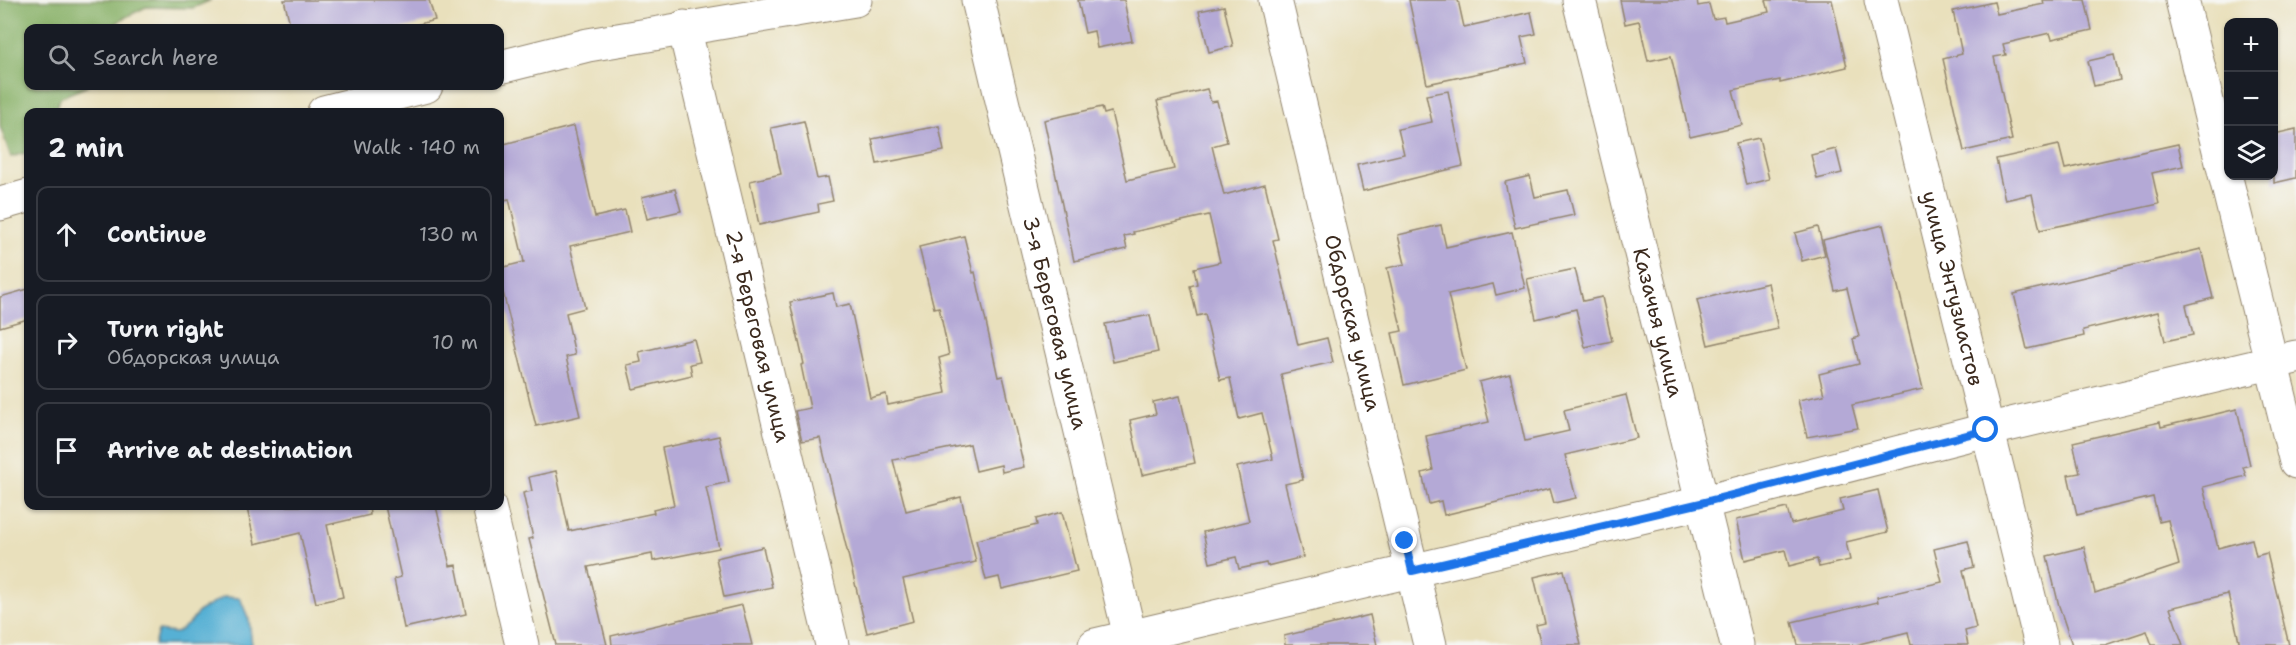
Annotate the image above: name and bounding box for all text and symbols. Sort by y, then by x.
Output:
map controls [2224,18,2278,180]
button: + [2224,18,2278,72]
search box [24,24,504,90]
icon: search [45,41,78,74]
text: Search here [93,43,219,72]
button: − [2224,72,2278,126]
button: layers [2224,126,2278,180]
text: 2 min [48,130,124,165]
text: Walk · 140 m [353,134,480,160]
street label: улица Энтузиастов [1915,188,1990,389]
street label: 3-я Береговая улица [1016,214,1094,432]
icon: ahead [50,218,83,251]
text: Continue [107,220,207,249]
text: 130 m [419,221,478,247]
street label: 2-я Береговая улица [719,227,797,445]
street label: Обдорская улица [1318,232,1387,414]
street label: Казачья улица [1626,245,1690,400]
text: Turn right [107,315,224,344]
icon: right [50,326,83,359]
text: 10 m [432,329,478,355]
text: Обдорская улица [107,344,279,370]
route start [1972,416,1998,442]
icon: arrive [50,434,83,467]
text: Arrive at destination [107,436,353,465]
route end [1391,527,1417,553]

